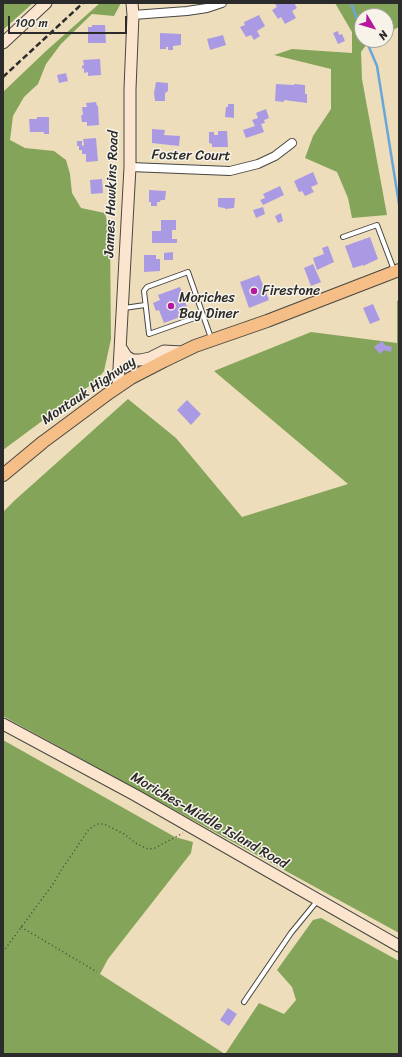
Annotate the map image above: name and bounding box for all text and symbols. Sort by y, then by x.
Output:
scale bar [10,8,129,34]
north arrow [354,8,394,48]
text: 100 m [15,12,48,34]
text: N [373,26,393,44]
street label: James Hawkins Road [101,130,123,258]
street label: Foster Court [151,147,231,165]
place label: Firestone [262,283,320,299]
marker: Firestone [249,286,259,296]
place label: Moriches Bay Diner [179,290,238,322]
marker: Moriches Bay Diner [166,301,176,311]
street label: Montauk Highway [39,353,139,429]
street label: Moriches-Middle Island Road [127,769,291,873]

